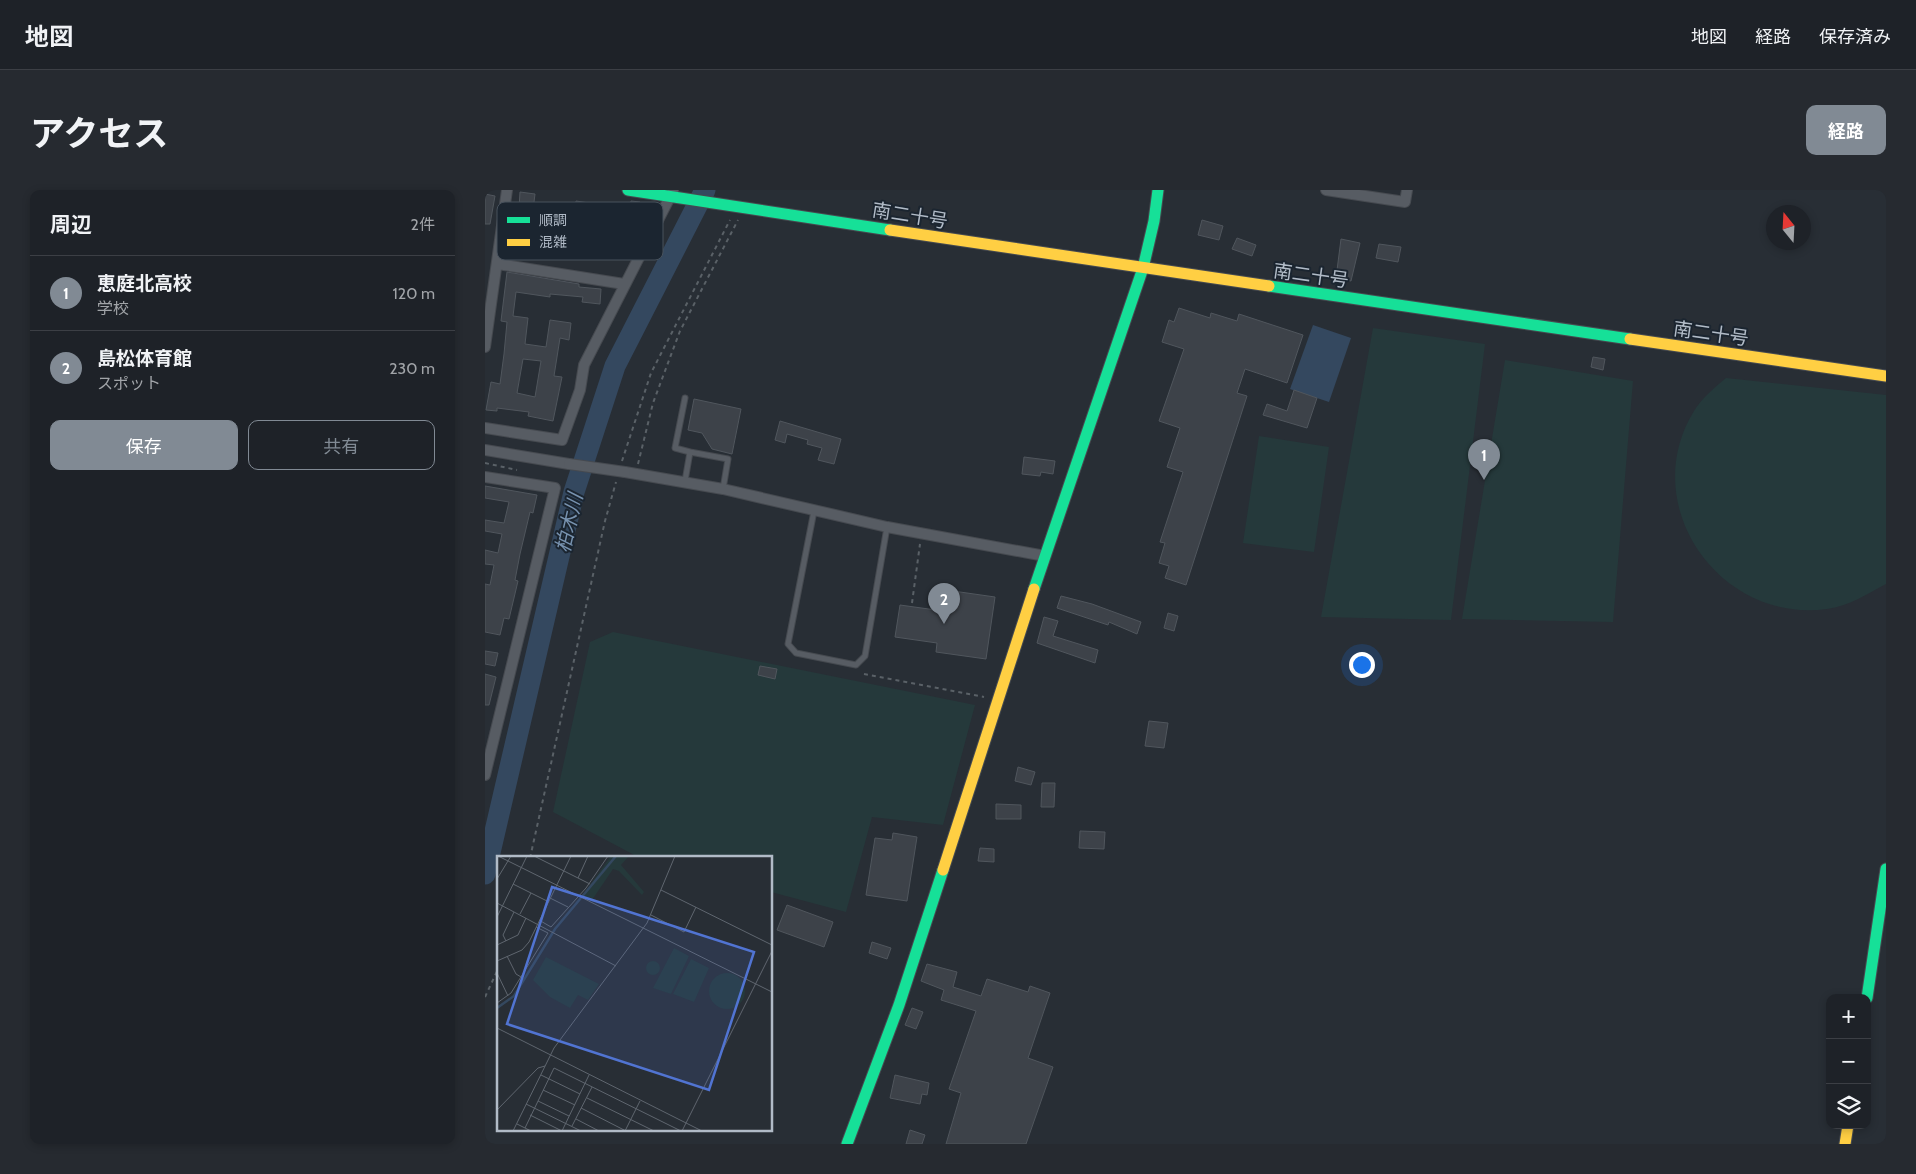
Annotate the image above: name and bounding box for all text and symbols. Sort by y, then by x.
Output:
text: 地図 [25,22,73,51]
text: 地図 [1691,26,1727,48]
text: 経路 [1755,26,1791,48]
text: 保存済み [1819,26,1891,48]
button: 経路 [1806,105,1886,155]
text: アクセス [30,112,168,155]
street label: 南二十号 [871,198,949,233]
legend [497,202,663,260]
north arrow [1766,205,1811,250]
text: 順調 [539,211,567,229]
text: 周辺 [50,212,92,237]
text: 2件 [411,215,435,234]
text: 混雑 [539,233,567,251]
street label: 南二十号 [1272,259,1350,292]
text: 恵庭北高校 [97,272,192,295]
text: 1 [63,284,69,303]
text: 120 m [393,284,435,303]
text: 学校 [97,299,129,318]
street label: 南二十号 [1672,317,1750,350]
text: 島松体育館 [97,347,192,370]
text: 2 [62,359,70,378]
text: 230 m [389,359,435,378]
text: スポット [97,374,161,393]
button: 保存 [50,420,238,470]
button: 共有 [248,420,435,470]
pin: 1 [1468,439,1500,480]
water label: 柏木川 [551,489,588,555]
pin: 2 [928,583,960,624]
your location [1349,652,1375,678]
inset map [497,856,773,1132]
map controls [1826,994,1871,1129]
button: + [1826,994,1871,1039]
button: − [1826,1039,1871,1084]
button: layers [1826,1084,1871,1129]

